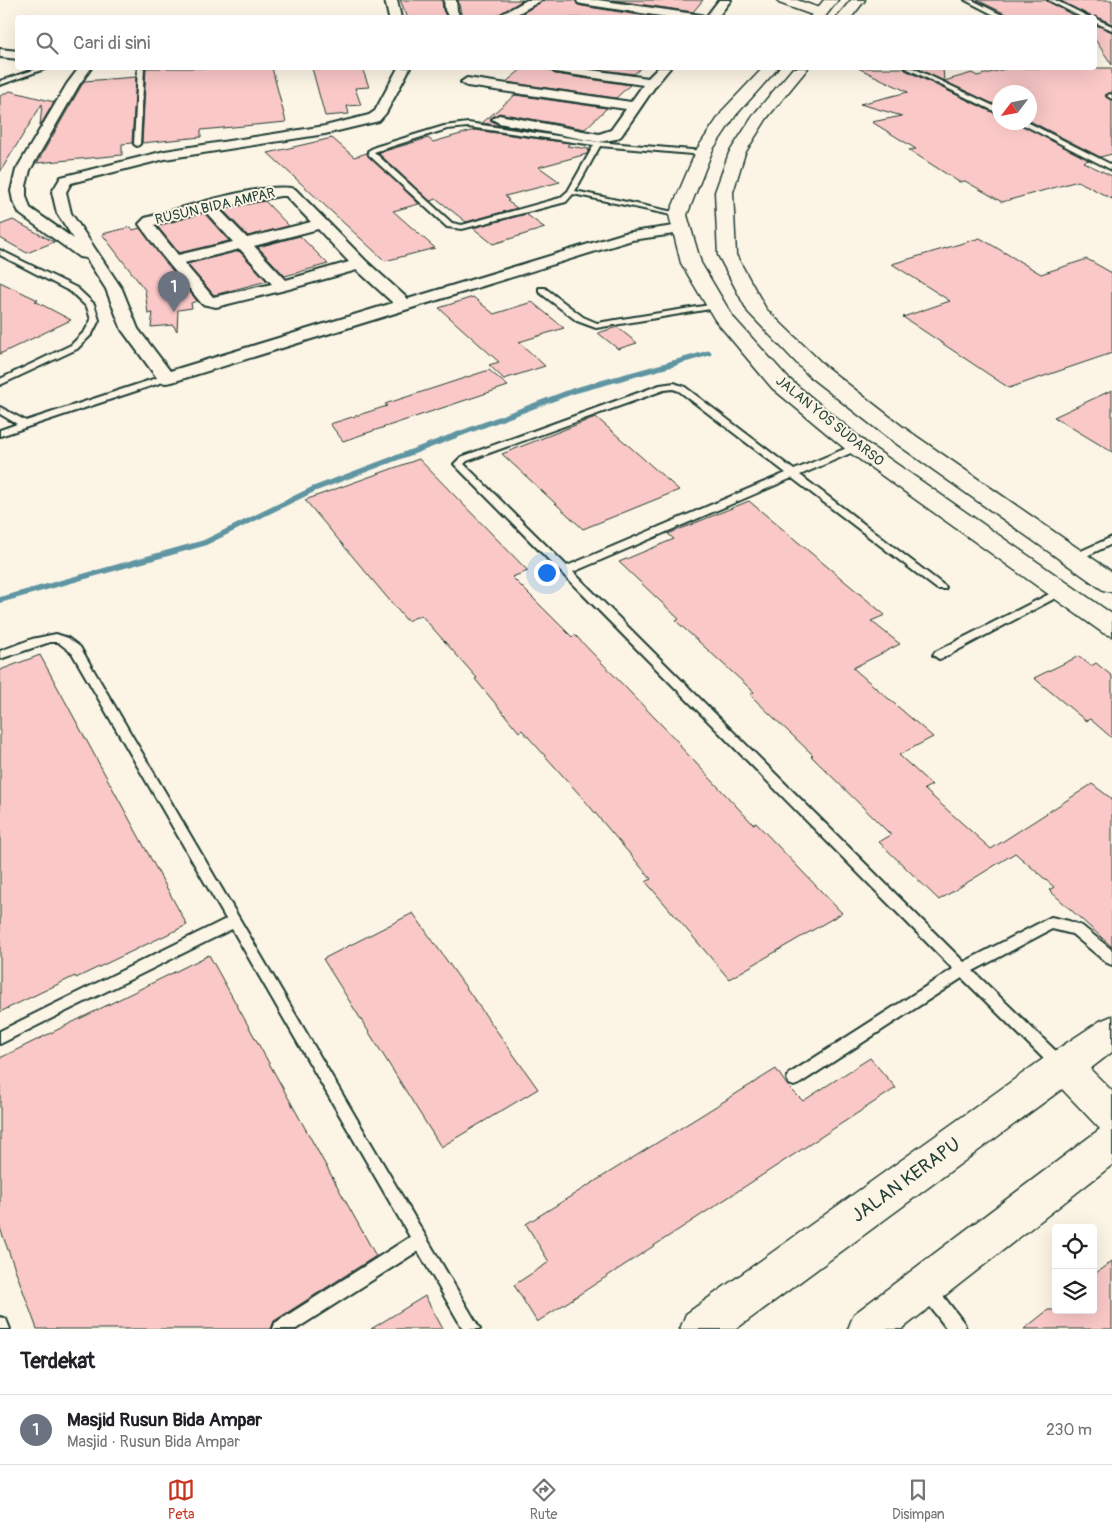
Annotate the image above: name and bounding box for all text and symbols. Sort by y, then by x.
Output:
search box [15,15,1097,70]
icon: search [33,29,61,57]
text: Cari di sini [73,31,150,55]
north arrow [992,85,1037,130]
street label: RUSUN BIDA AMPAR [153,184,277,228]
pin: 1 [158,271,190,312]
street label: JALAN YOS SUDARSO [773,372,887,470]
your location [534,560,560,586]
street label: JALAN KERAPU [847,1132,965,1228]
map controls [1052,1224,1097,1314]
button: locate [1052,1224,1097,1269]
button: layers [1052,1269,1097,1314]
text: Terdekat [20,1348,95,1375]
text: Masjid Rusun Bida Ampar [67,1408,262,1432]
text: 1 [33,1420,39,1440]
text: 230 m [1046,1420,1092,1440]
text: Masjid · Rusun Bida Ampar [67,1432,240,1452]
tab: Peta [167,1476,195,1523]
tab: Rute [530,1476,558,1523]
tab: Disimpan [892,1476,945,1523]

